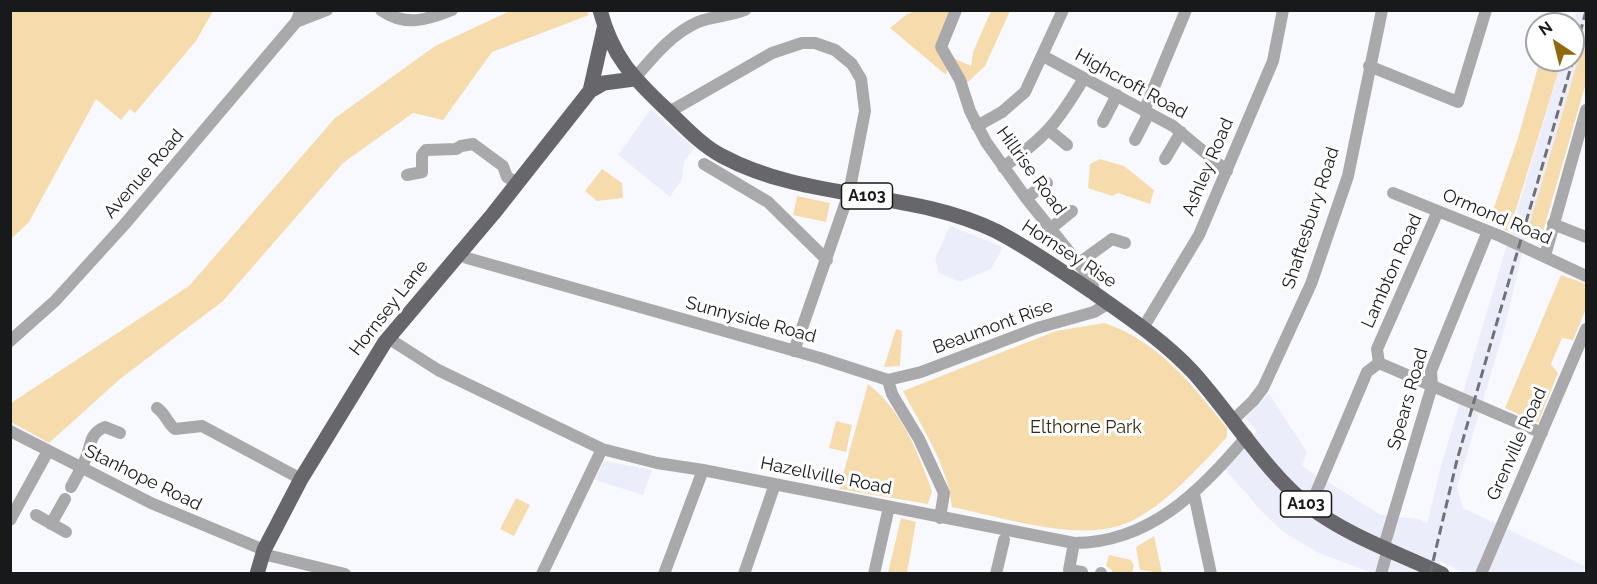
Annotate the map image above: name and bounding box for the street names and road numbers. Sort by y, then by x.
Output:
street label: Highcroft Road [1071,44,1191,124]
street label: Ashley Road [1178,115,1238,219]
street label: Hillrise Road [992,122,1070,220]
street label: Avenue Road [99,125,189,223]
street label: Shaftesbury Road [1278,144,1344,292]
road number: A103 [842,183,892,209]
street label: Ormond Road [1439,184,1555,250]
street label: Lambton Road [1357,211,1427,331]
street label: Hornsey Rise [1017,215,1121,293]
street label: Hornsey Lane [345,256,433,360]
street label: Sunnyside Road [683,292,819,348]
street label: Beaumont Rise [930,295,1056,359]
street label: Spears Road [1383,345,1433,453]
street label: Grenville Road [1482,384,1552,504]
street label: Stanhope Road [81,440,205,516]
street label: Hazellville Road [758,453,894,499]
road number: A103 [1280,491,1332,517]

